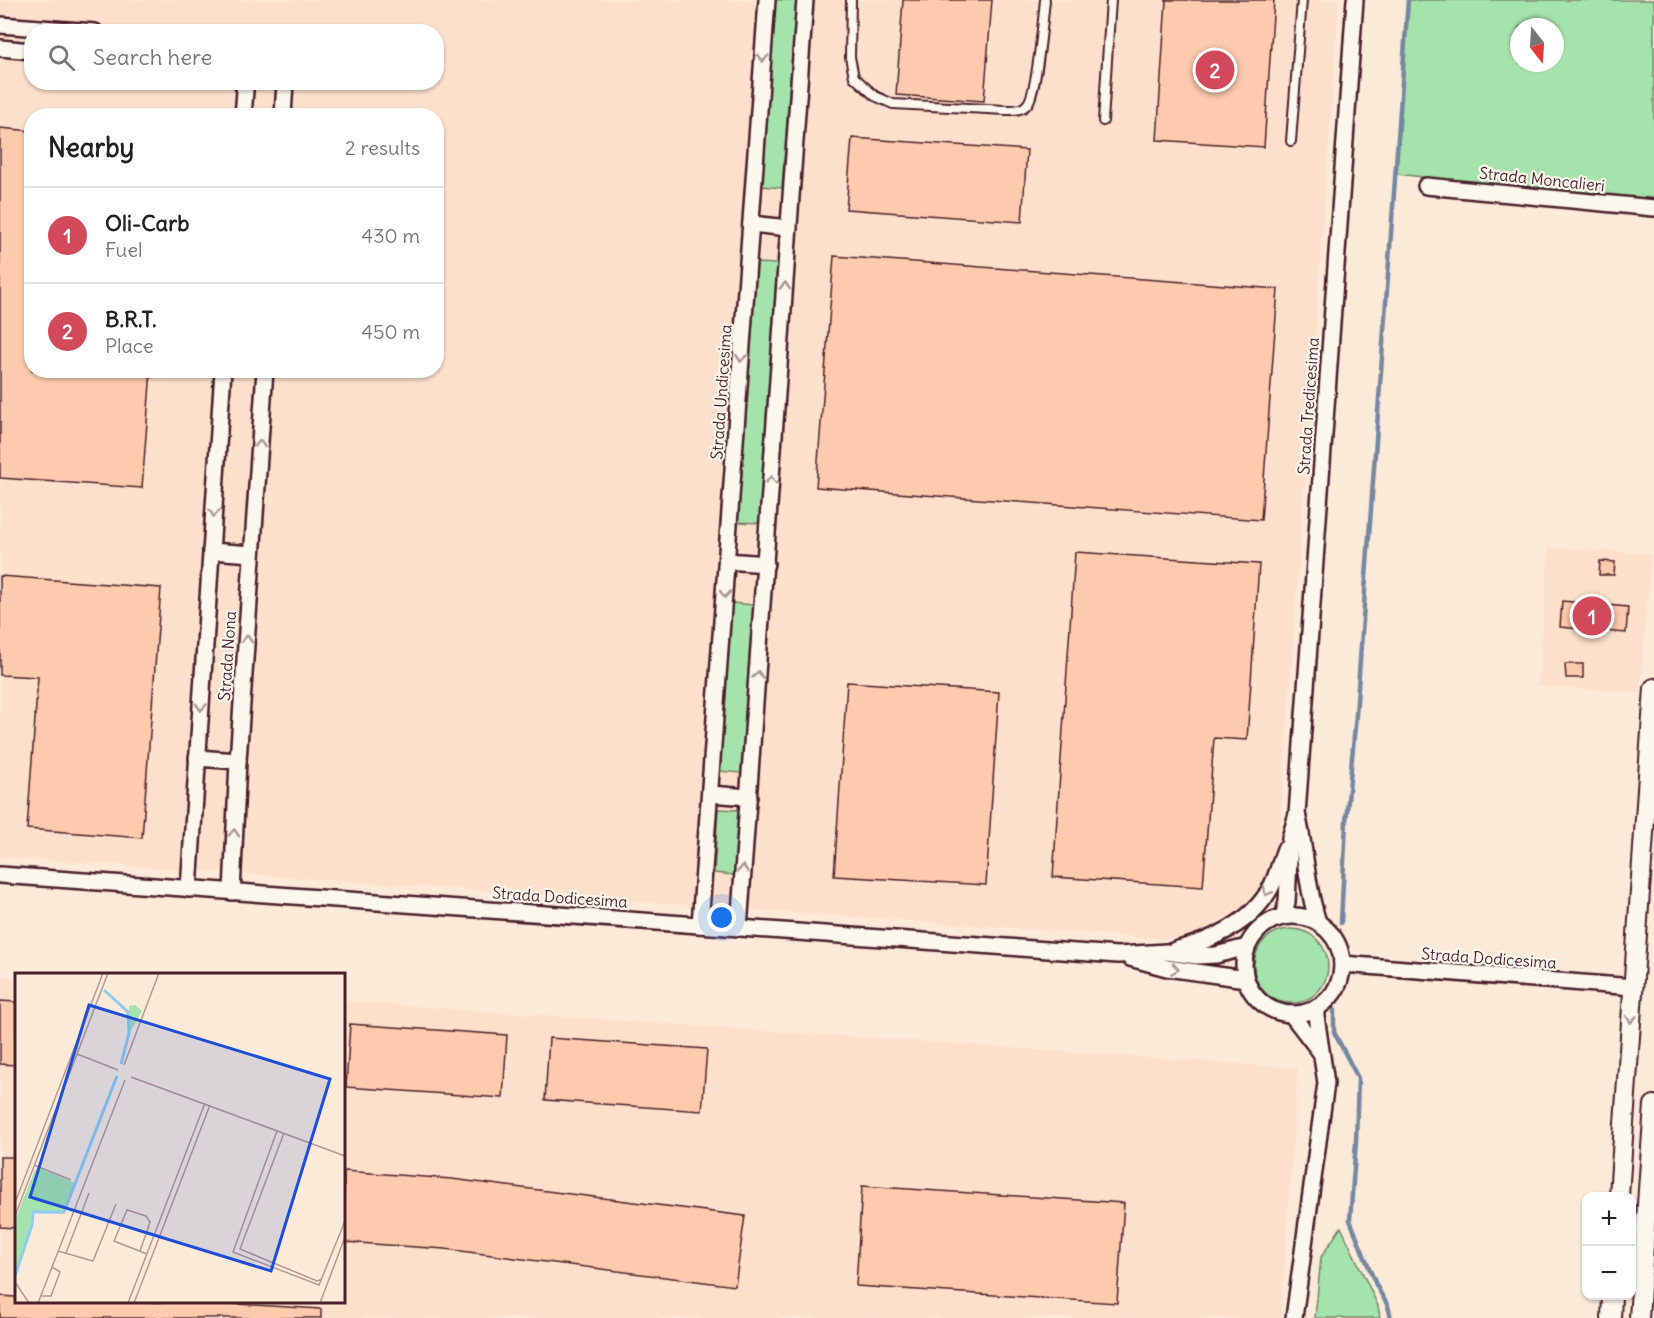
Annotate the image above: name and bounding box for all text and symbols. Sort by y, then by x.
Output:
north arrow [1510,18,1564,72]
search box [24,24,444,90]
icon: search [45,41,78,74]
text: Search here [93,43,212,71]
pin: 2 [1196,48,1234,92]
one-way arrow [756,54,769,63]
text: Nearby [48,131,134,164]
text: 2 results [345,135,420,160]
street label: Strada Moncalieri [1478,162,1606,196]
text: Oli-Carb [105,209,189,237]
text: 1 [64,223,71,248]
text: 430 m [362,223,420,248]
text: Fuel [105,237,142,262]
one-way arrow [778,281,791,290]
text: B.R.T. [105,305,157,333]
text: 2 [62,319,73,344]
text: 450 m [361,319,420,344]
street label: Strada Undicesima [706,324,736,460]
text: Place [105,333,153,358]
street label: Strada Tredicesima [1293,337,1323,475]
one-way arrow [735,353,748,362]
one-way arrow [253,440,266,449]
one-way arrow [765,476,778,485]
one-way arrow [207,508,220,517]
one-way arrow [718,590,731,599]
pin: 1 [1572,594,1612,638]
street label: Strada Nona [214,610,240,702]
one-way arrow [240,634,253,643]
one-way arrow [751,670,764,679]
one-way arrow [194,703,207,712]
one-way arrow [227,829,240,838]
one-way arrow [737,865,750,874]
street label: Strada Dodicesima [492,882,628,912]
one-way arrow [1263,886,1274,896]
your location [707,903,736,932]
street label: Strada Dodicesima [1421,943,1557,973]
one-way arrow [1170,962,1180,974]
inset map [15,973,345,1303]
one-way arrow [1625,1014,1638,1023]
map controls [1582,1192,1636,1300]
button: + [1582,1192,1636,1246]
button: − [1582,1246,1636,1300]

